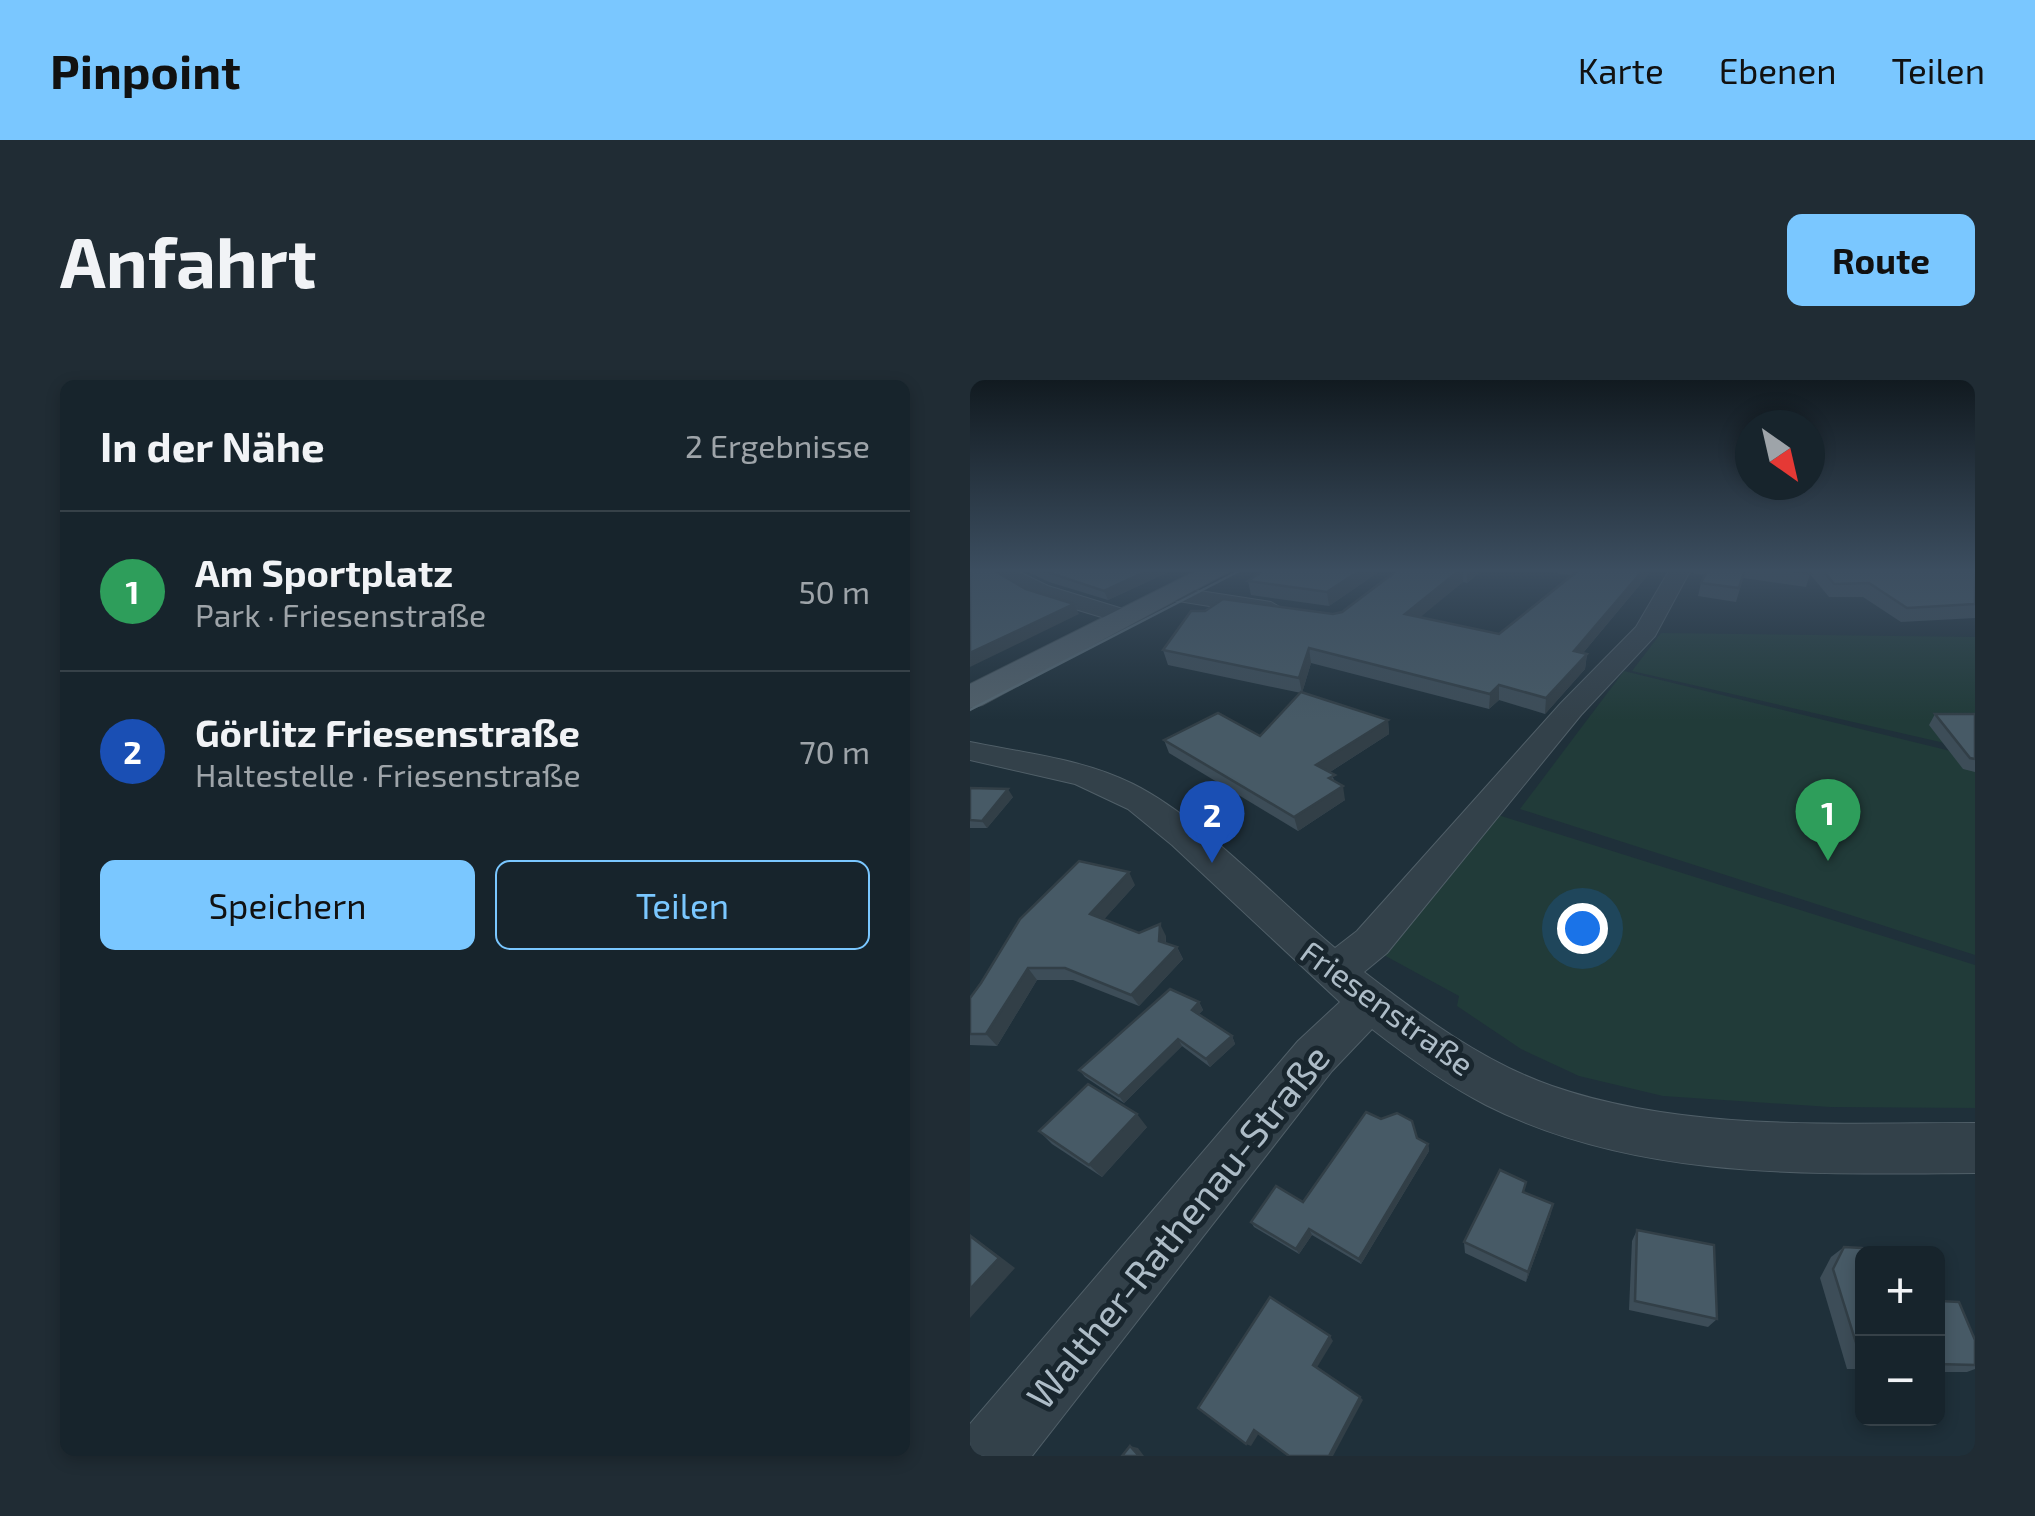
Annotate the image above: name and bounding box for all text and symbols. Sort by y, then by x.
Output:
text: Pinpoint [50,41,241,99]
text: Karte [1578,49,1664,91]
text: Ebenen [1719,49,1837,91]
text: Teilen [1892,49,1985,91]
button: Route [1787,214,1975,306]
text: Anfahrt [60,218,316,302]
north arrow [1735,410,1825,500]
text: In der Nähe [100,420,325,470]
text: 2 Ergebnisse [685,426,870,464]
text: Am Sportplatz [195,549,453,595]
text: 1 [126,572,139,610]
text: 50 m [798,572,870,610]
text: Park · Friesenstraße [195,595,486,633]
text: Görlitz Friesenstraße [195,709,580,755]
text: 2 [123,732,142,770]
text: 70 m [799,732,870,770]
text: Haltestelle · Friesenstraße [195,755,581,793]
pin: 1 [1796,778,1860,861]
pin: 2 [1180,780,1244,863]
button: Speichern [100,860,475,950]
button: Teilen [495,860,870,950]
your location [1557,903,1608,954]
street label: Friesenstraße [1294,932,1482,1082]
street label: Walther-Rathenau-Straße [1016,1035,1338,1417]
map controls [1855,1246,1945,1426]
button: + [1855,1246,1945,1336]
button: − [1855,1336,1945,1426]

